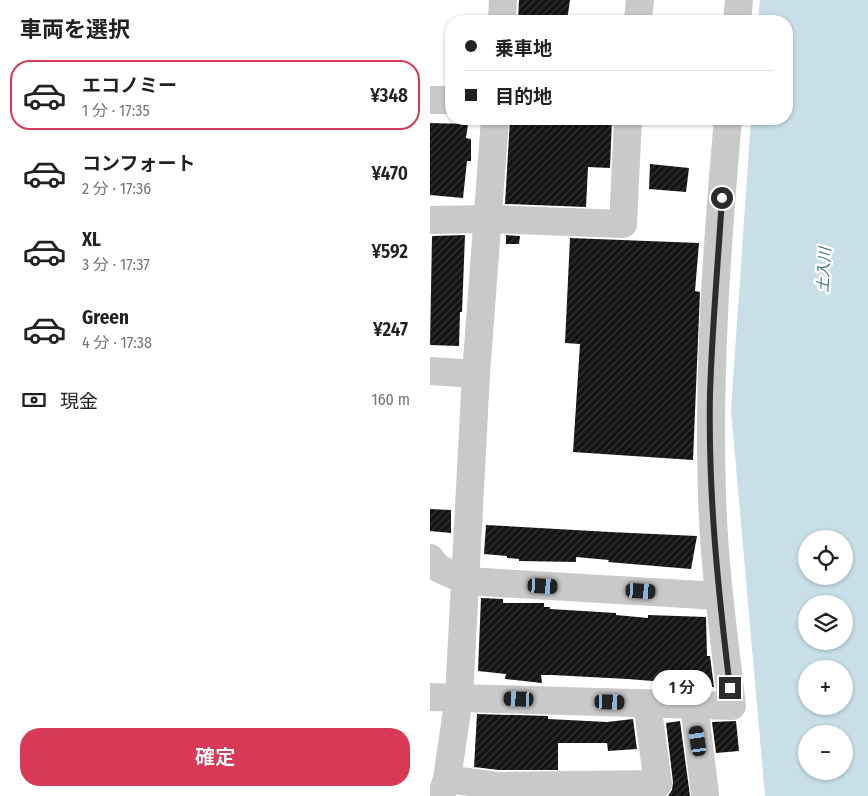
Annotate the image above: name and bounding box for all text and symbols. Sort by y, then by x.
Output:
text: 車両を選択 [20,16,130,43]
text: 乗車地 [495,37,552,60]
icon: car [22,73,67,118]
text: エコノミー [82,74,177,97]
text: ¥348 [370,84,408,107]
text: 目的地 [495,85,552,108]
text: 1 分 · 17:35 [82,101,150,120]
icon: car [22,151,67,196]
text: コンフォート [82,152,195,175]
text: ¥470 [371,162,408,185]
text: 2 分 · 17:36 [82,179,151,198]
route start [711,187,733,209]
text: XL [82,228,101,251]
icon: car [22,229,67,274]
text: ¥592 [372,240,408,263]
water label: 土入川 [814,245,834,293]
text: 3 分 · 17:37 [82,255,150,274]
text: Green [82,306,129,329]
icon: car [22,307,67,352]
text: ¥247 [373,318,408,341]
text: 4 分 · 17:38 [82,333,152,352]
icon: cash [20,386,48,414]
text: 現金 [60,390,98,413]
text: 160 m [371,390,410,409]
map controls [798,530,853,780]
button: locate [798,530,853,585]
car [527,578,558,594]
car [625,583,656,599]
button: layers [798,595,853,650]
button: + [798,660,853,715]
callout: 1 分 [652,670,712,706]
route end [719,677,741,699]
text: 1 分 [669,678,695,697]
car [503,691,534,707]
car [594,694,625,710]
car [688,725,707,757]
button: − [798,725,853,780]
button: 確定 [20,728,410,786]

